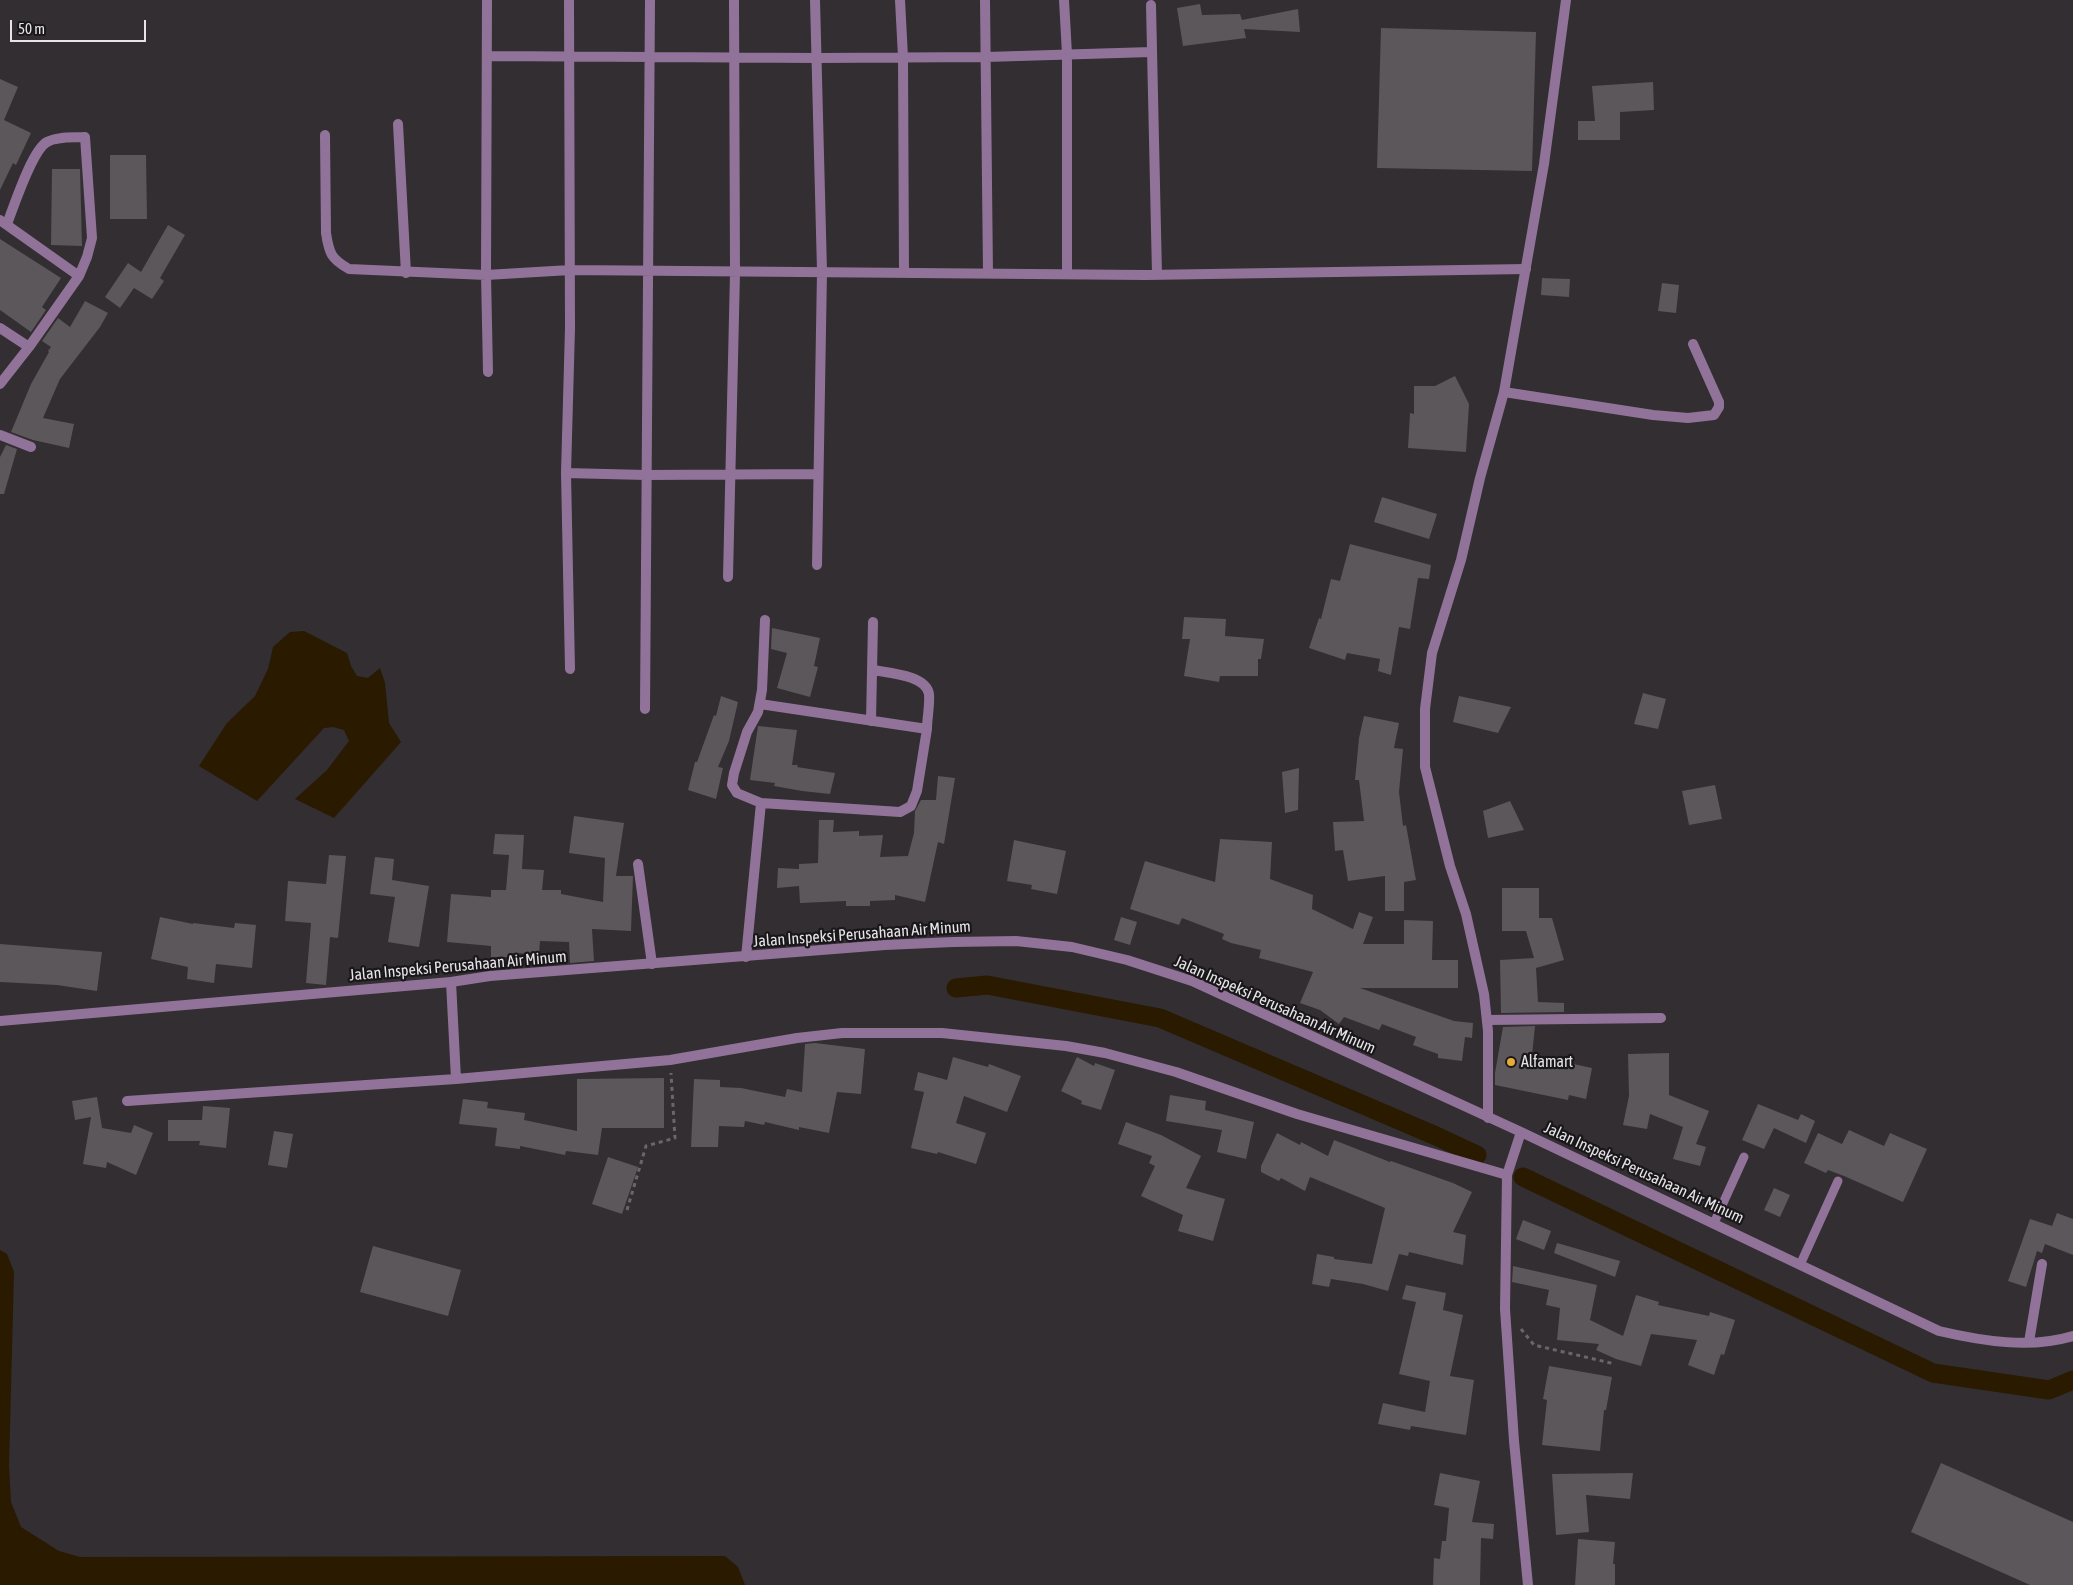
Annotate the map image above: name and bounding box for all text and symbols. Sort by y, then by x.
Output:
scale bar [12,10,149,42]
text: 50 m [18,20,45,37]
street label: Jalan Inspeksi Perusahaan Air Minum [753,917,971,951]
street label: Jalan Inspeksi Perusahaan Air Minum [349,947,567,985]
street label: Jalan Inspeksi Perusahaan Air Minum [1172,952,1378,1058]
place label: Alfamart [1521,1052,1573,1072]
marker: Alfamart [1505,1056,1517,1068]
street label: Jalan Inspeksi Perusahaan Air Minum [1541,1118,1747,1228]

